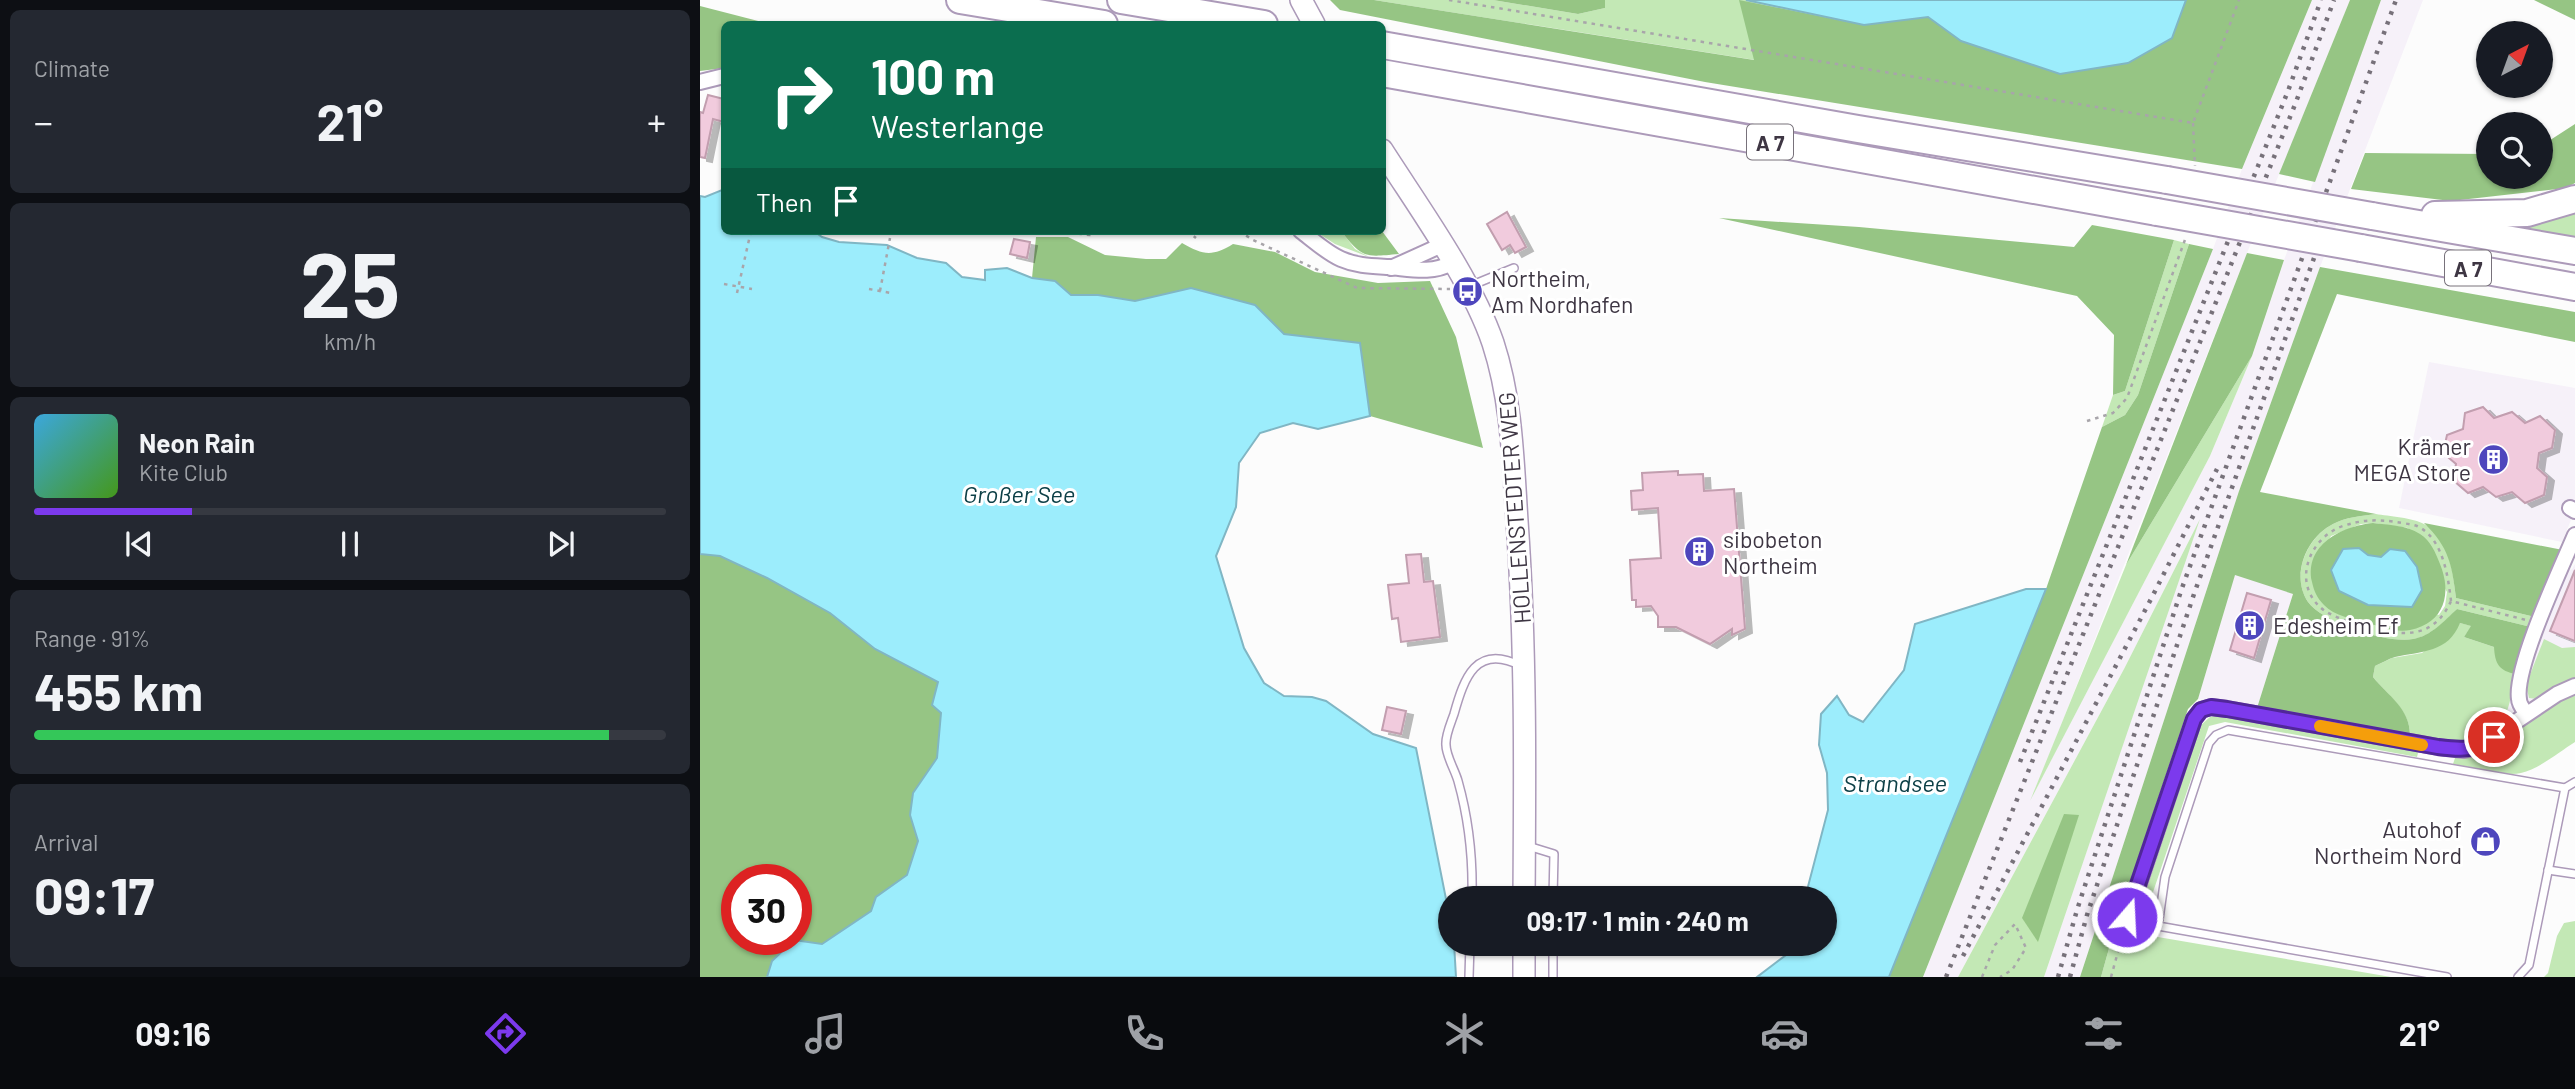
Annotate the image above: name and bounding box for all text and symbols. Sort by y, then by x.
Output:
north arrow [2476,21,2553,98]
map controls [2476,21,2553,189]
text: 100 m [871,46,995,105]
icon: right [756,49,847,140]
text: Climate [34,54,110,82]
text: 21° [317,89,383,151]
text: − [34,98,53,144]
text: + [647,98,666,144]
text: Westerlange [871,106,1045,144]
button: search [2476,112,2553,189]
road number: A 7 [1747,124,1793,160]
icon: arrive [827,182,865,220]
text: Then [756,186,813,217]
text: 25 [300,227,400,336]
road number: A 7 [2445,250,2491,286]
place label: Northeim, Am Nordhafen [1491,264,1633,318]
bus stop icon: Northeim, Am Nordhafen [1451,274,1485,308]
text: km/h [324,327,376,355]
street label: HOLLENSTEDTER WEG [1492,391,1536,625]
text: Neon Rain [139,427,255,458]
place label: Krämer MEGA Store [2353,432,2472,486]
building icon: Krämer MEGA Store [2477,442,2511,476]
text: Kite Club [139,458,228,486]
water label: Großer See [963,479,1075,508]
icon: previous [120,525,158,563]
icon: pause [331,525,369,563]
icon: next [542,525,580,563]
place label: sibobeton Northeim [1723,525,1822,579]
building icon: sibobeton Northeim [1683,535,1717,569]
building icon: Edesheim Ef [2233,608,2267,642]
place label: Edesheim Ef [2273,611,2399,639]
text: Range · 91% [34,624,150,652]
text: 455 km [34,659,203,721]
pin [2464,707,2524,767]
icon: arrive [2475,718,2513,756]
water label: Strandsee [1843,768,1947,797]
place label: Autohof Northeim Nord [2314,815,2462,869]
shop icon: Autohof Northeim Nord [2468,825,2502,859]
text: Arrival [34,828,98,856]
text: 09:17 [34,863,154,925]
speed limit sign: 30 [721,864,812,955]
position arrow [2090,880,2164,954]
text: 09:17 · 1 min · 240 m [1526,905,1749,936]
icon: directions [481,1009,530,1058]
icon: music [801,1009,850,1058]
icon: phone [1120,1009,1169,1058]
icon: climate [1440,1009,1489,1058]
icon: car [1760,1009,1809,1058]
icon: filters [2079,1009,2128,1058]
text: 09:16 [135,1014,211,1052]
text: 21° [2399,1014,2440,1052]

